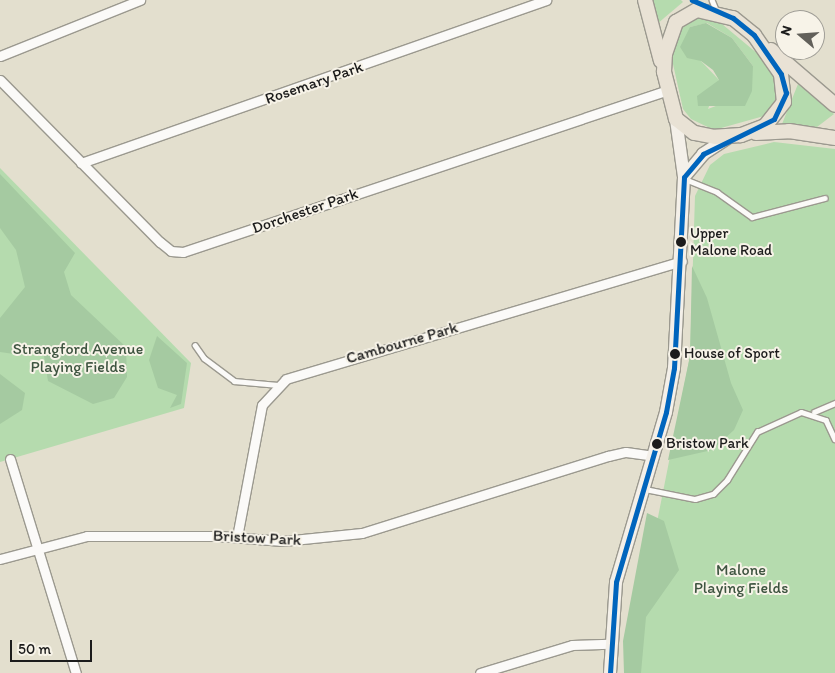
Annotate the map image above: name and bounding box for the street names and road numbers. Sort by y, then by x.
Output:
street label: Rosemary Park [262,57,366,109]
street label: Dorchester Park [250,184,360,238]
street label: Cambourne Park [344,318,460,368]
street label: Bristow Park [213,526,301,550]

